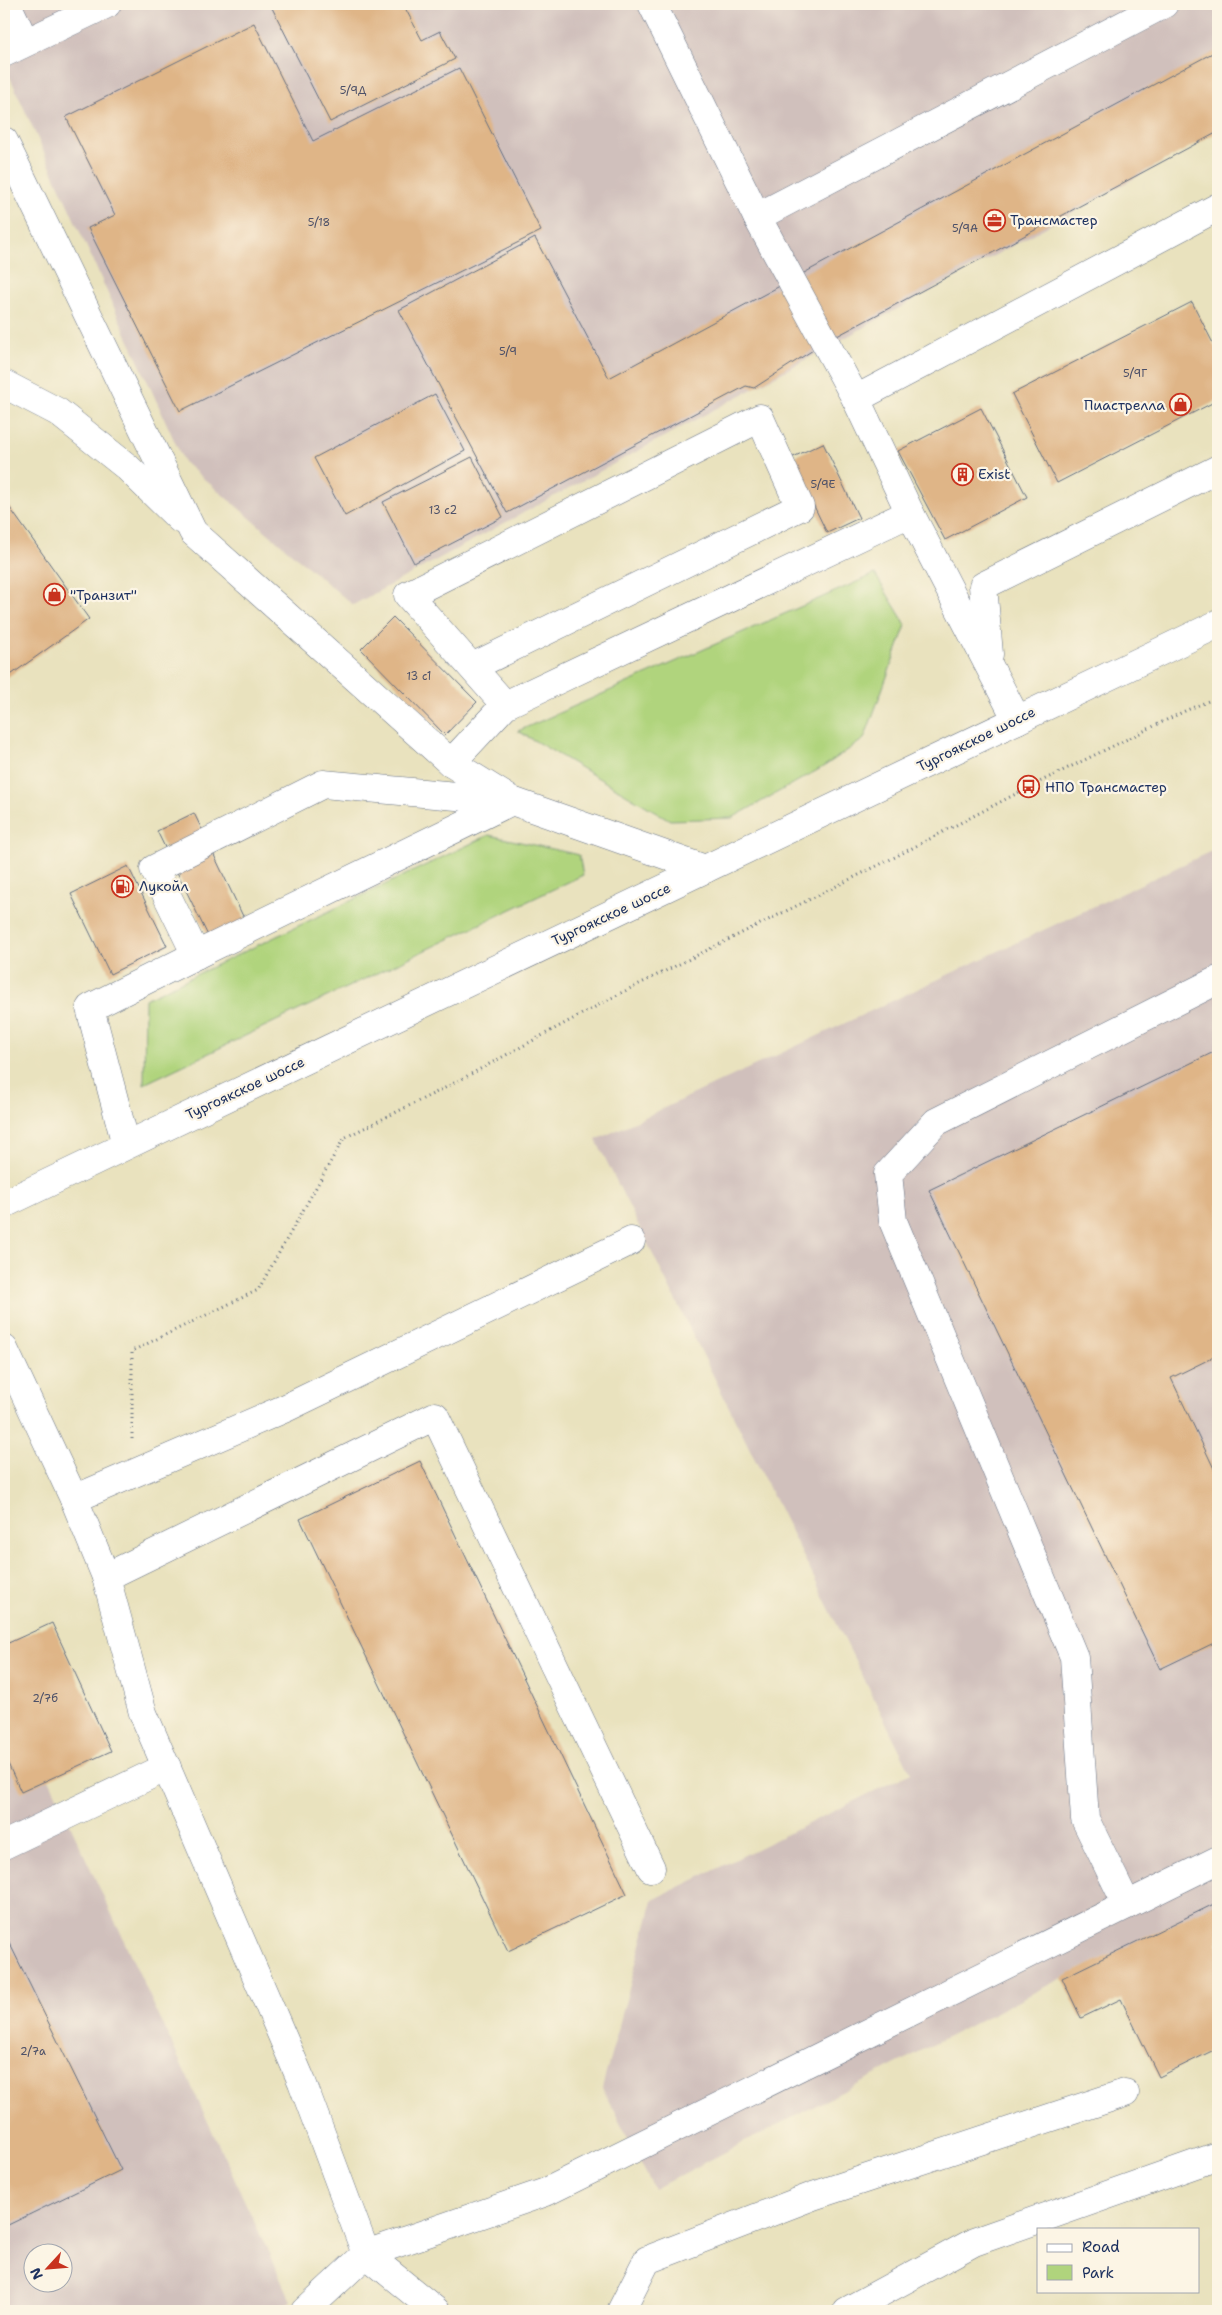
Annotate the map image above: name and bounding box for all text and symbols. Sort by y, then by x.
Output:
house number: 5/9Д [340,83,367,98]
office icon: Трансмастер [982,208,1006,232]
place label: Трансмастер [1010,211,1098,229]
house number: 5/18 [308,215,330,230]
house number: 5/9А [952,221,978,236]
house number: 5/9 [499,344,517,359]
house number: 5/9Г [1123,366,1147,381]
shop icon: Пиастрелла [1169,393,1193,417]
place label: Пиастрелла [1084,396,1165,414]
building icon: Exist [950,462,974,486]
place label: Exist [978,465,1010,483]
house number: 5/9Е [810,477,836,492]
house number: 13 с2 [429,503,457,518]
shop icon: "Транзит" [42,583,66,607]
place label: "Транзит" [70,586,137,604]
house number: 13 с1 [407,669,431,684]
street label: Тургоякское шоссе [914,703,1038,775]
bus stop icon: НПО Трансмастер [1017,775,1041,799]
place label: НПО Трансмастер [1045,778,1167,796]
fuel station icon: Лукойл [111,874,135,898]
place label: Лукойл [139,877,189,895]
street label: Тургоякское шоссе [549,878,674,950]
street label: Тургоякское шоссе [183,1052,308,1124]
house number: 2/7б [32,1691,58,1706]
house number: 2/7а [20,2044,46,2059]
legend [1037,2228,1200,2292]
text: Road [1082,2237,1120,2257]
north arrow [22,2242,72,2292]
text: Park [1082,2263,1114,2283]
text: N [26,2265,47,2283]

